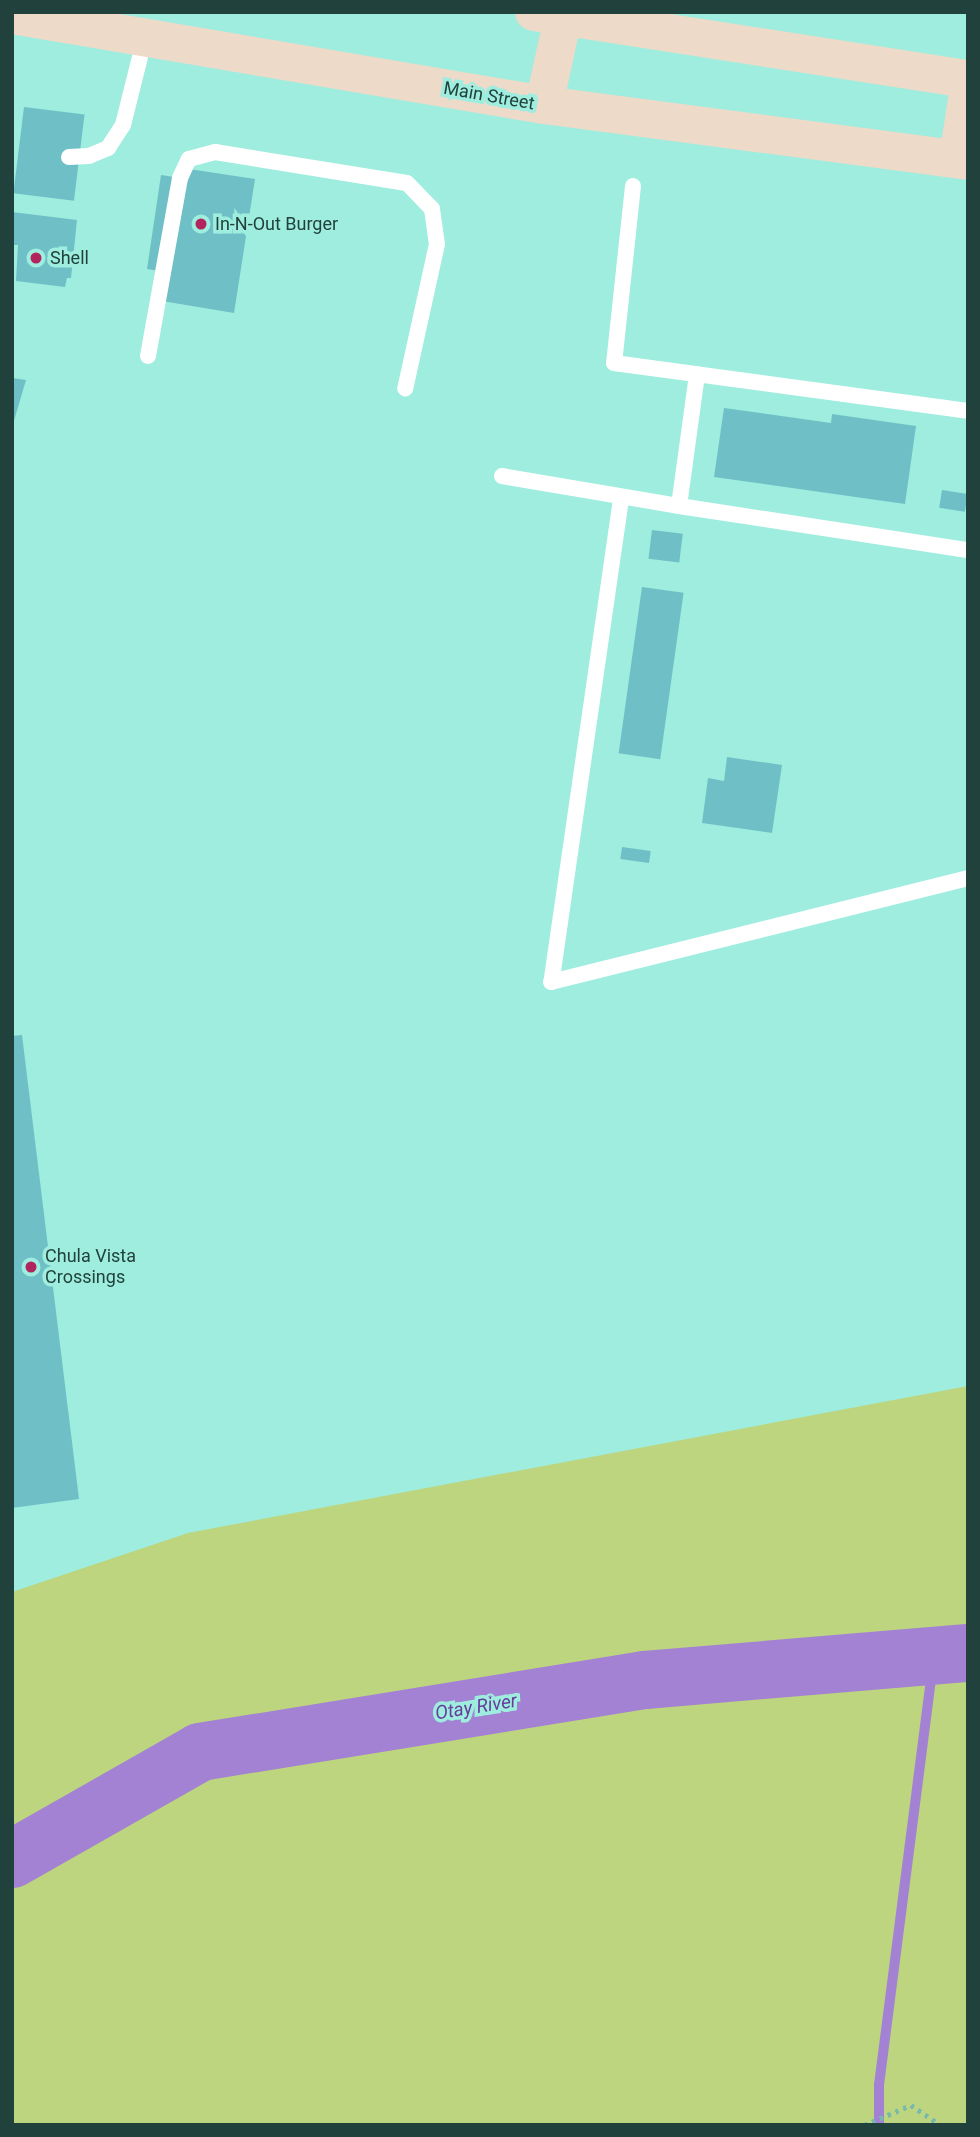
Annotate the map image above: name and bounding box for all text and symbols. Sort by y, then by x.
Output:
street label: Main Street [442,77,536,115]
place label: In-N-Out Burger [215,213,338,235]
marker: In-N-Out Burger [193,216,209,232]
place label: Shell [50,247,89,269]
marker: Shell [28,250,44,266]
place label: Chula Vista Crossings [45,1246,136,1288]
marker: Chula Vista Crossings [23,1259,39,1275]
water label: Otay River [433,1689,519,1725]

